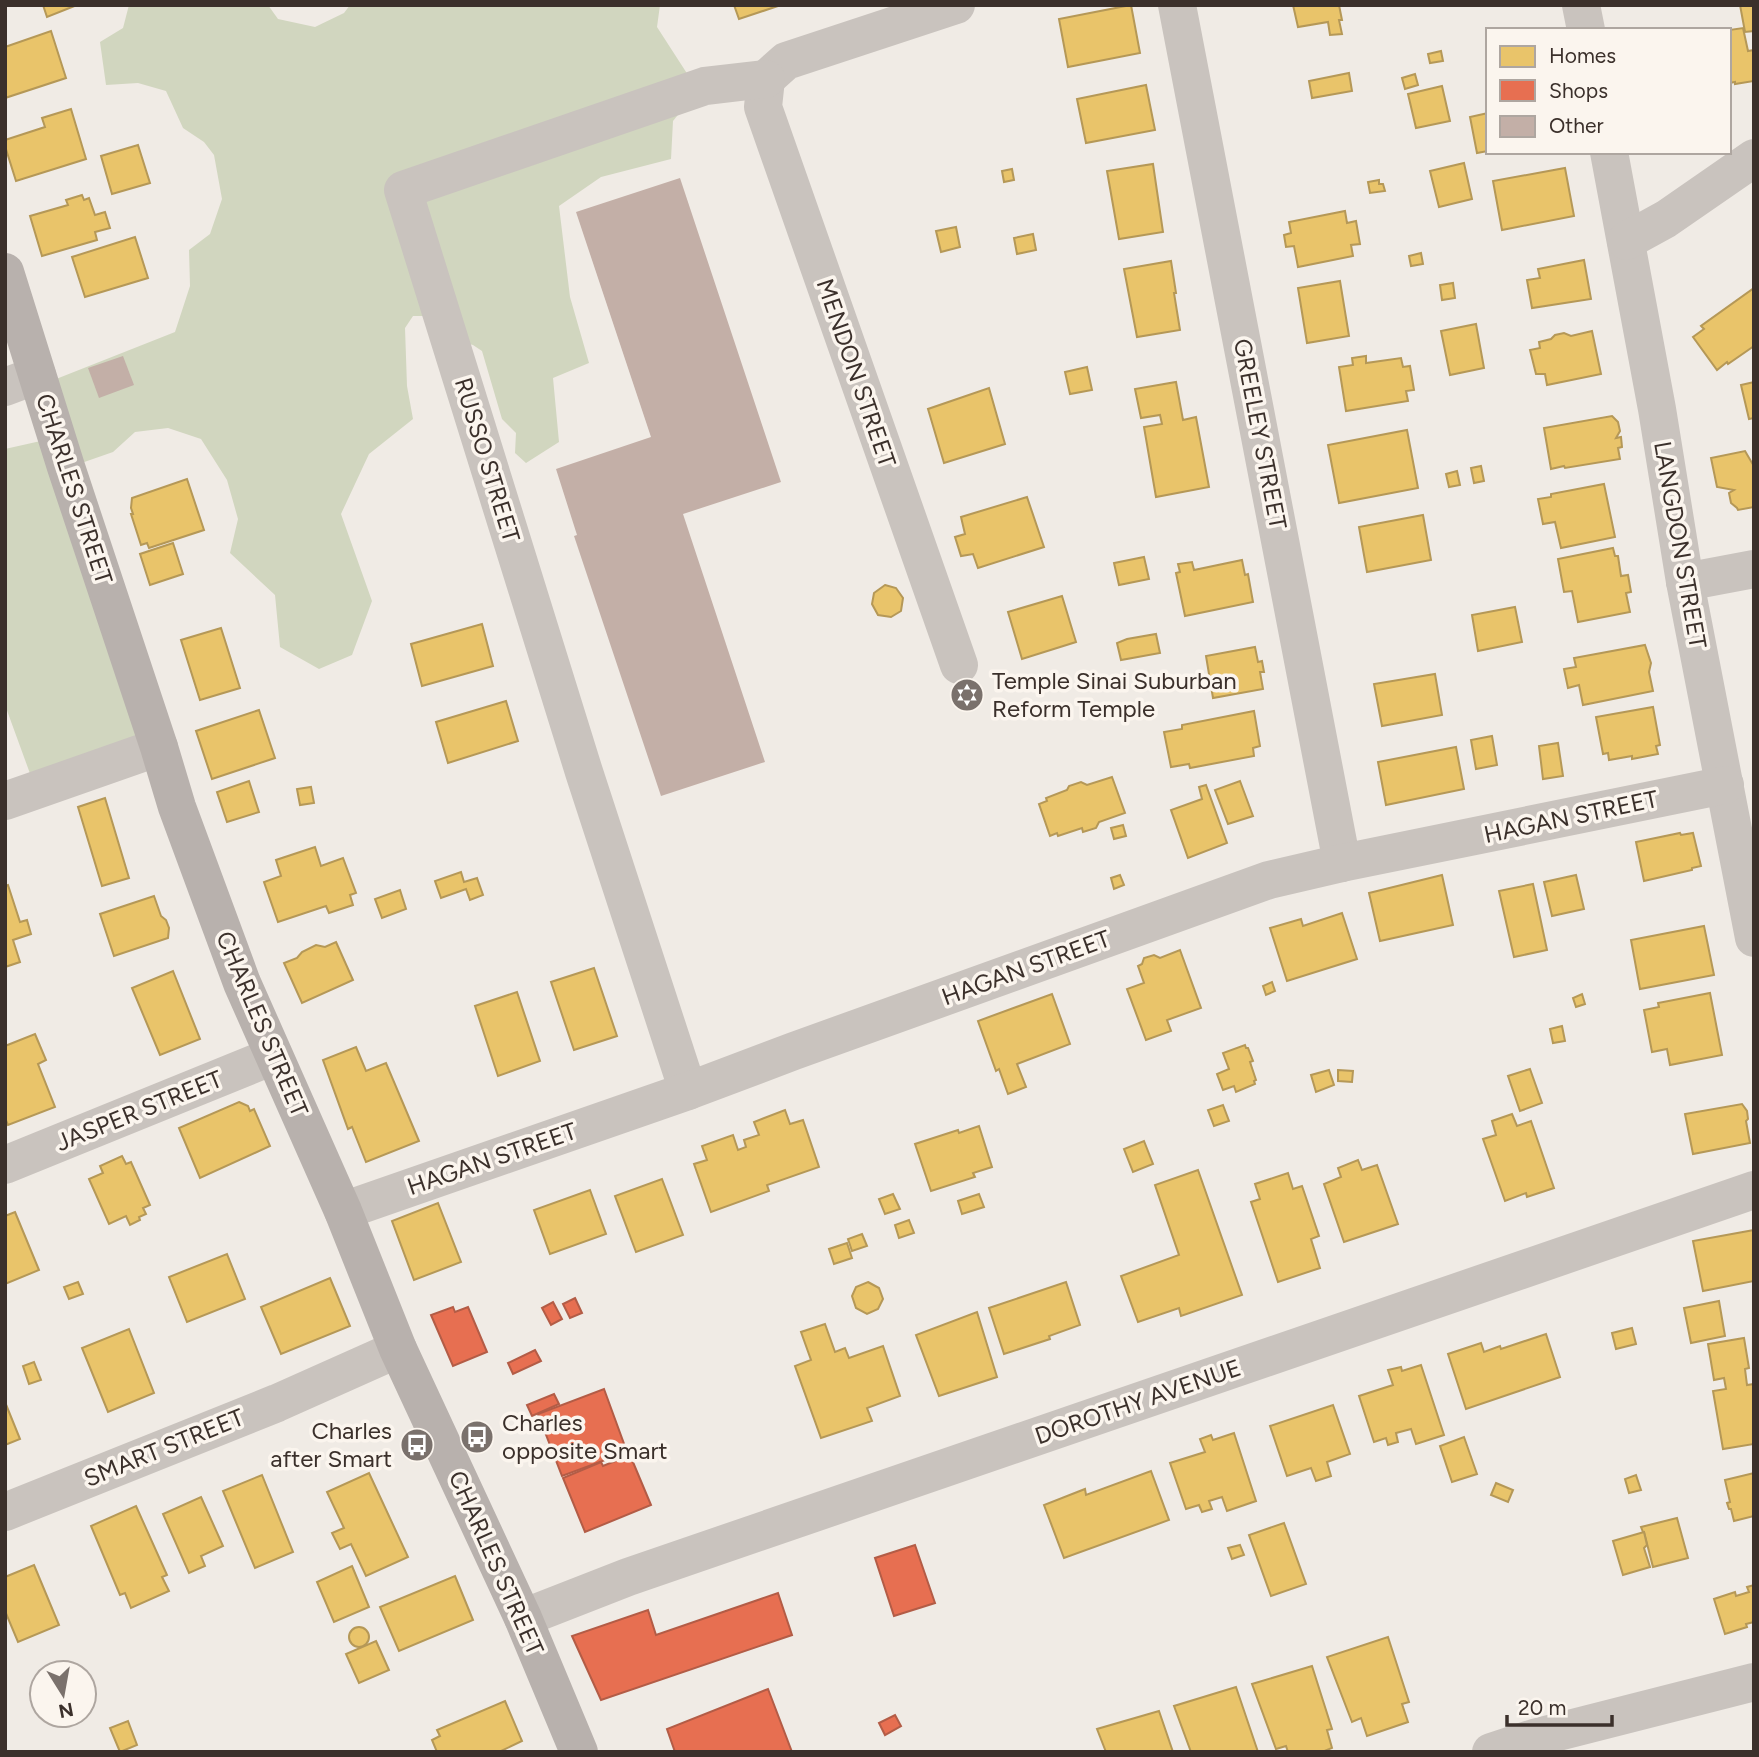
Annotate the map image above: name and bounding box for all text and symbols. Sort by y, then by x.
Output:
legend [1486,28,1731,154]
text: Homes [1549,43,1616,68]
text: Shops [1549,78,1608,103]
text: Other [1549,113,1604,138]
street label: MENDON STREET [811,275,902,471]
street label: GREELEY STREET [1228,336,1293,532]
street label: RUSSO STREET [449,374,526,546]
street label: CHARLES STREET [30,390,119,588]
street label: LANGDON STREET [1648,439,1713,651]
place label: Temple Sinai Suburban Reform Temple [992,666,1237,723]
synagogue icon: Temple Sinai Suburban Reform Temple [948,676,986,714]
street label: HAGAN STREET [1481,784,1661,849]
street label: HAGAN STREET [938,924,1114,1011]
street label: CHARLES STREET [210,927,315,1121]
street label: JASPER STREET [51,1064,226,1157]
street label: HAGAN STREET [403,1116,580,1201]
street label: DOROTHY AVENUE [1031,1353,1245,1450]
street label: SMART STREET [80,1402,248,1493]
place label: Charles opposite Smart [502,1408,668,1465]
place label: Charles after Smart [270,1416,392,1473]
bus stop icon: Charles opposite Smart [458,1418,496,1456]
bus stop icon: Charles after Smart [398,1426,436,1464]
street label: CHARLES STREET [443,1466,550,1659]
north arrow [28,1659,98,1729]
scale bar [1507,1684,1612,1728]
text: 20 m [1518,1695,1566,1720]
text: N [57,1698,76,1723]

